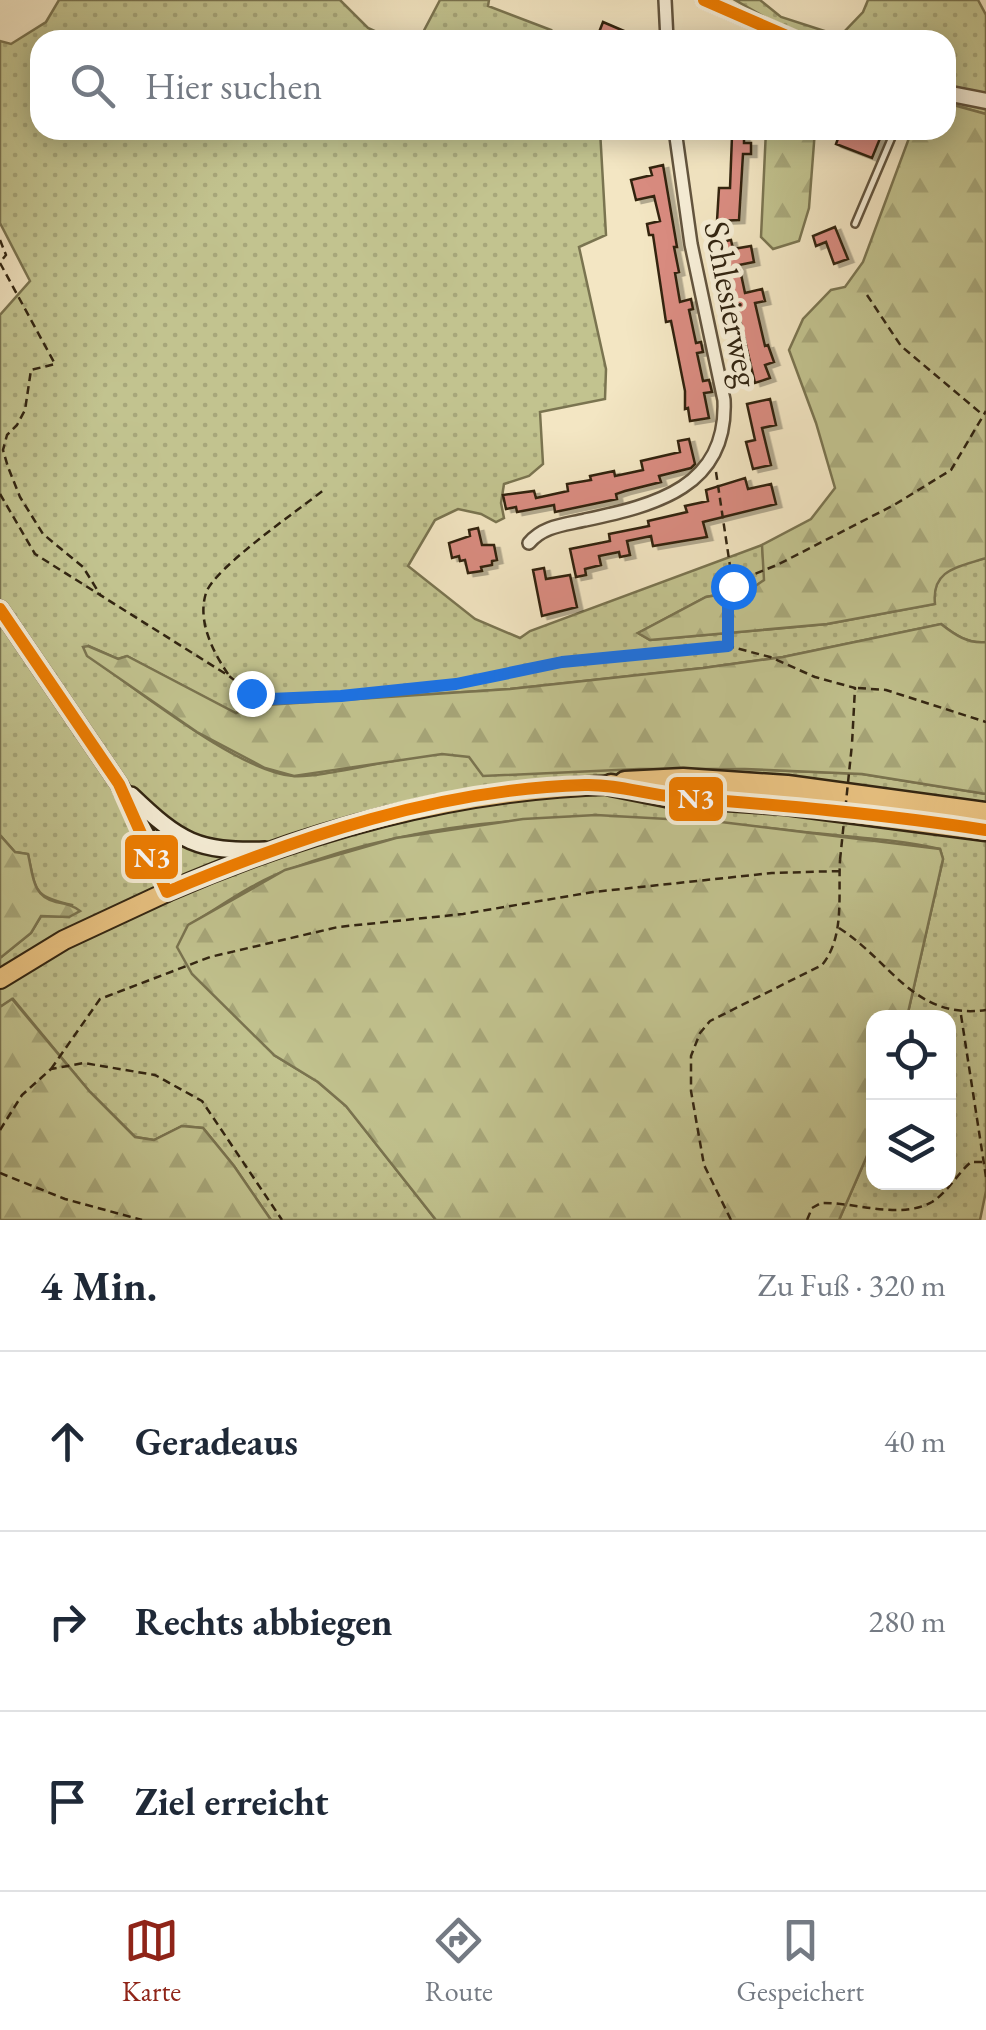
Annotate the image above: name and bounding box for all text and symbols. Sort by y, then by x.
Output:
search box [30,30,956,140]
icon: search [65,58,120,113]
text: Hier suchen [145,61,322,110]
street label: Schlesierweg [694,217,771,391]
route start [711,564,757,610]
route end [229,671,275,717]
line badge: N3 [667,775,725,823]
text: N3 [677,780,715,816]
line badge: N3 [123,833,180,881]
text: N3 [133,839,171,875]
map controls [866,1010,956,1190]
button: locate [866,1010,956,1100]
button: layers [866,1100,956,1190]
text: 4 Min. [40,1258,157,1313]
text: Zu Fuß · 320 m [757,1264,946,1306]
icon: ahead [40,1414,95,1469]
text: Geradeaus [135,1417,298,1466]
text: 40 m [884,1420,946,1462]
icon: right [40,1594,95,1649]
text: Rechts abbiegen [135,1597,393,1646]
text: 280 m [869,1600,946,1642]
icon: arrive [40,1774,95,1829]
text: Ziel erreicht [135,1777,329,1826]
tab: Karte [122,1913,181,2009]
tab: Route [425,1913,493,2009]
tab: Gespeichert [737,1913,864,2009]

